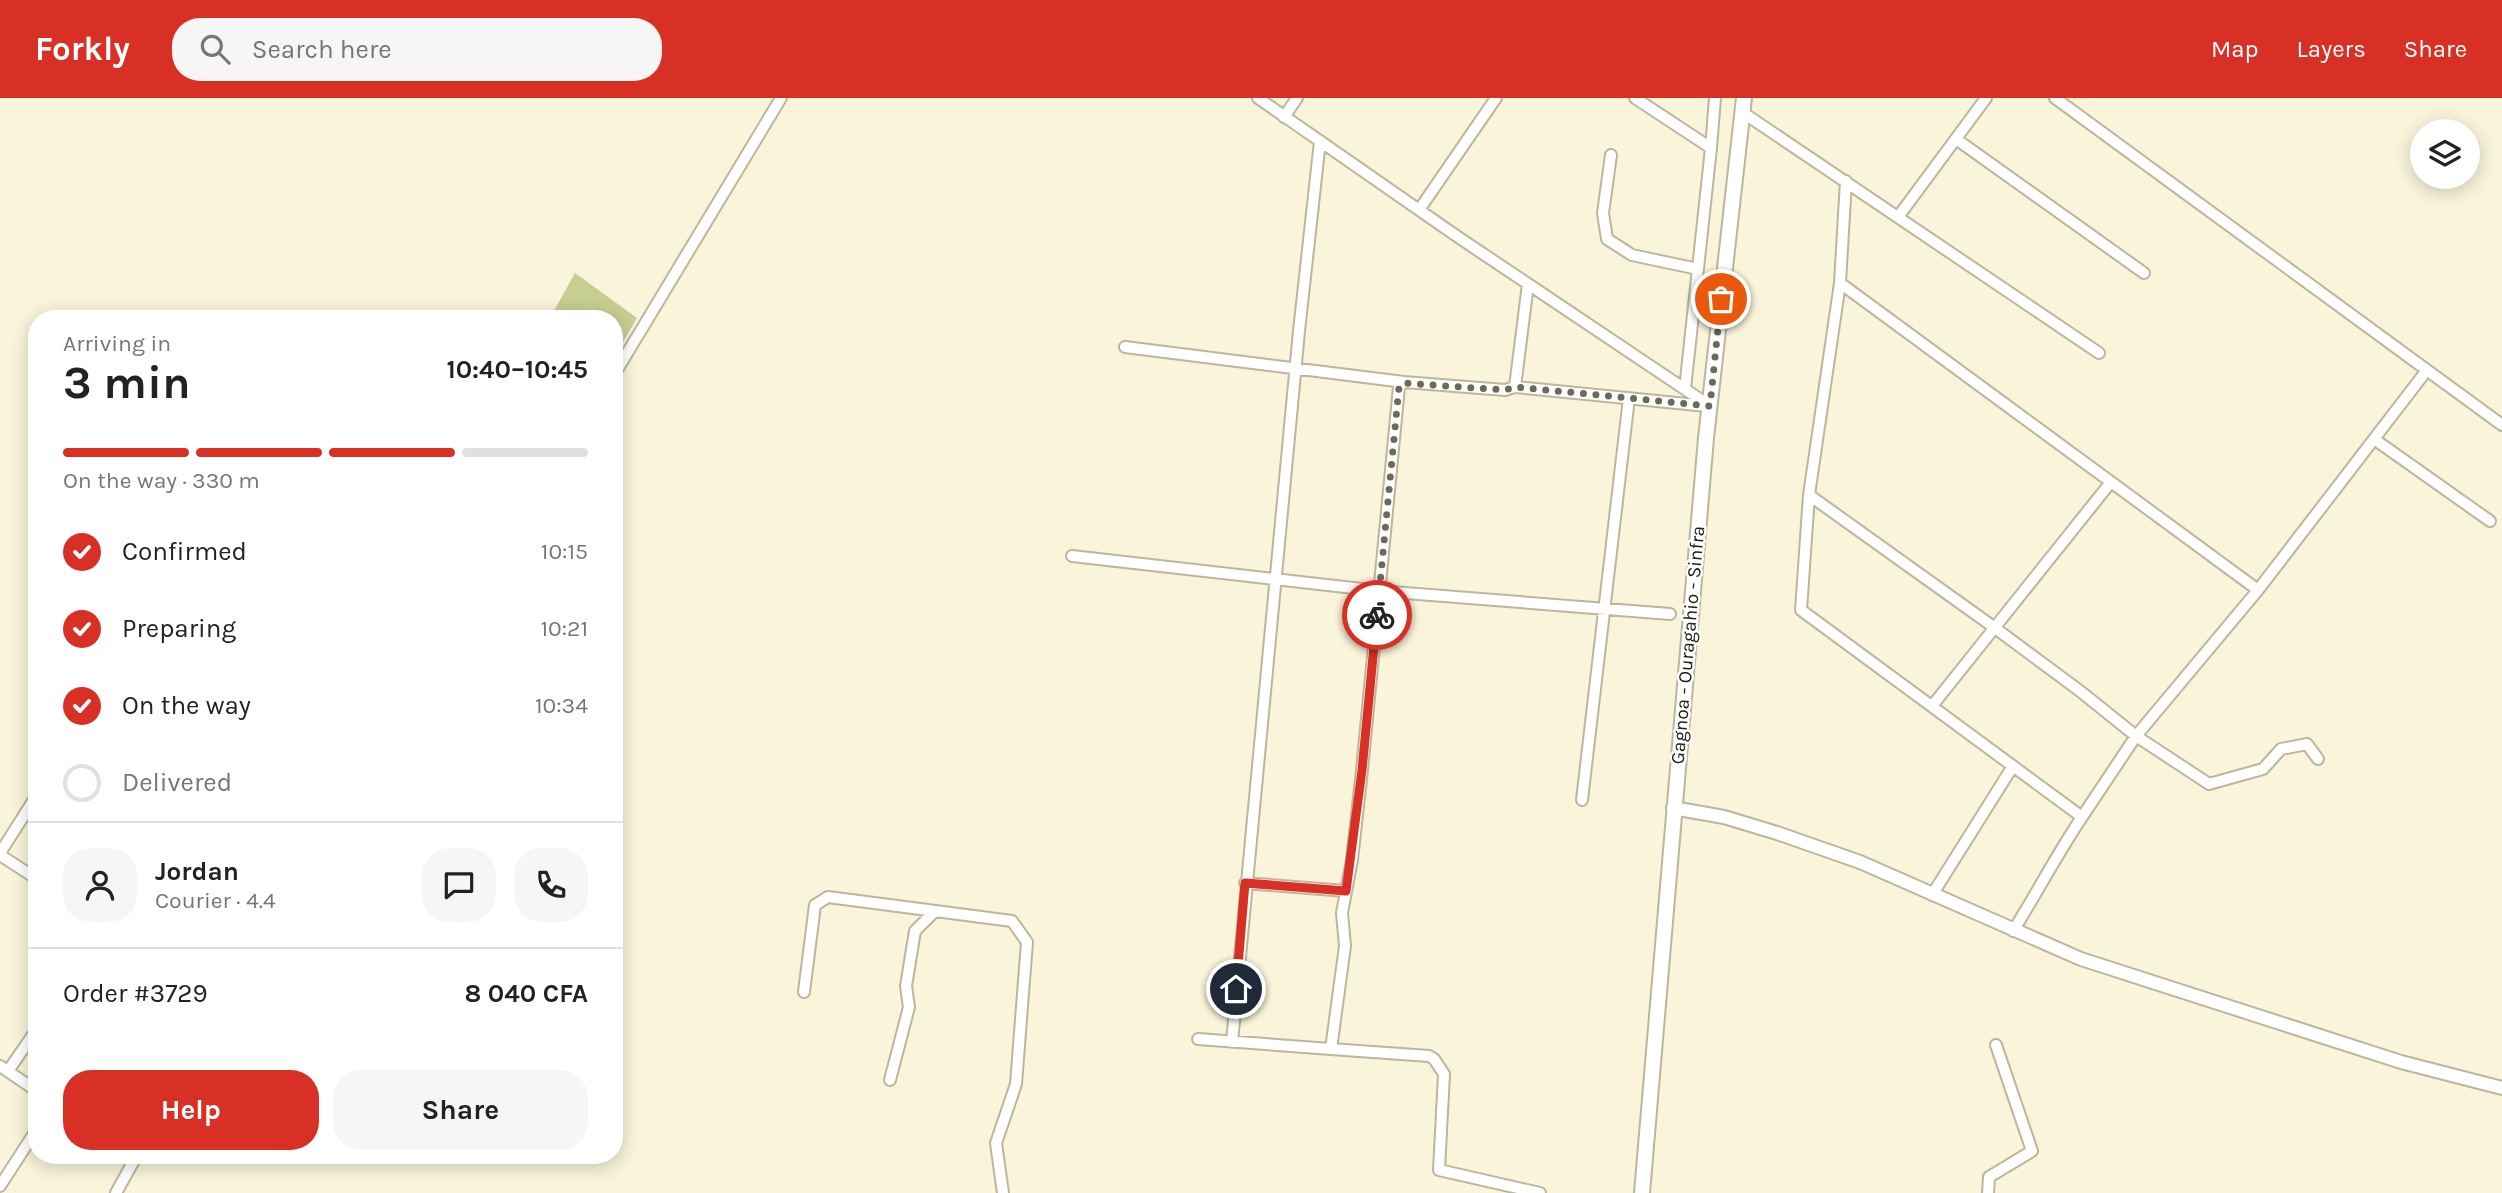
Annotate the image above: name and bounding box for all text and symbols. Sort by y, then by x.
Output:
search box [172,18,662,81]
text: Forkly [35,30,130,68]
icon: search [196,30,234,68]
text: Search here [252,34,392,65]
text: Map [2211,35,2259,63]
text: Layers [2297,35,2366,63]
text: Share [2404,35,2467,63]
map controls [2410,119,2480,189]
button: layers [2410,119,2480,189]
pin [1691,269,1751,329]
icon: bag [1702,280,1740,318]
text: Arriving in [63,330,171,357]
text: 10:40–10:45 [446,354,588,385]
text: 3 min [63,356,191,410]
text: On the way · 330 m [63,467,260,494]
street label: Gagnoa - Ouragahio - Sinfra [1667,525,1709,765]
icon: check [63,533,101,571]
text: Confirmed [122,536,247,567]
text: 10:15 [541,538,588,565]
courier [1342,580,1412,650]
icon: bike [1358,596,1396,634]
icon: check [63,610,101,648]
text: Preparing [122,613,236,644]
text: 10:21 [541,615,588,642]
icon: check [63,687,101,725]
text: On the way [122,690,251,721]
text: 10:34 [535,692,588,719]
text: Delivered [122,767,232,798]
button: person [63,848,137,922]
button: chat [422,848,496,922]
button: phone [514,848,588,922]
text: Jordan [155,856,239,887]
text: Courier · 4.4 [155,887,276,914]
pin [1206,959,1266,1019]
icon: home [1217,970,1255,1008]
text: Order #3729 [63,978,207,1009]
text: 8 040 CFA [464,978,588,1009]
button: Help [63,1070,319,1150]
button: Share [333,1070,588,1150]

